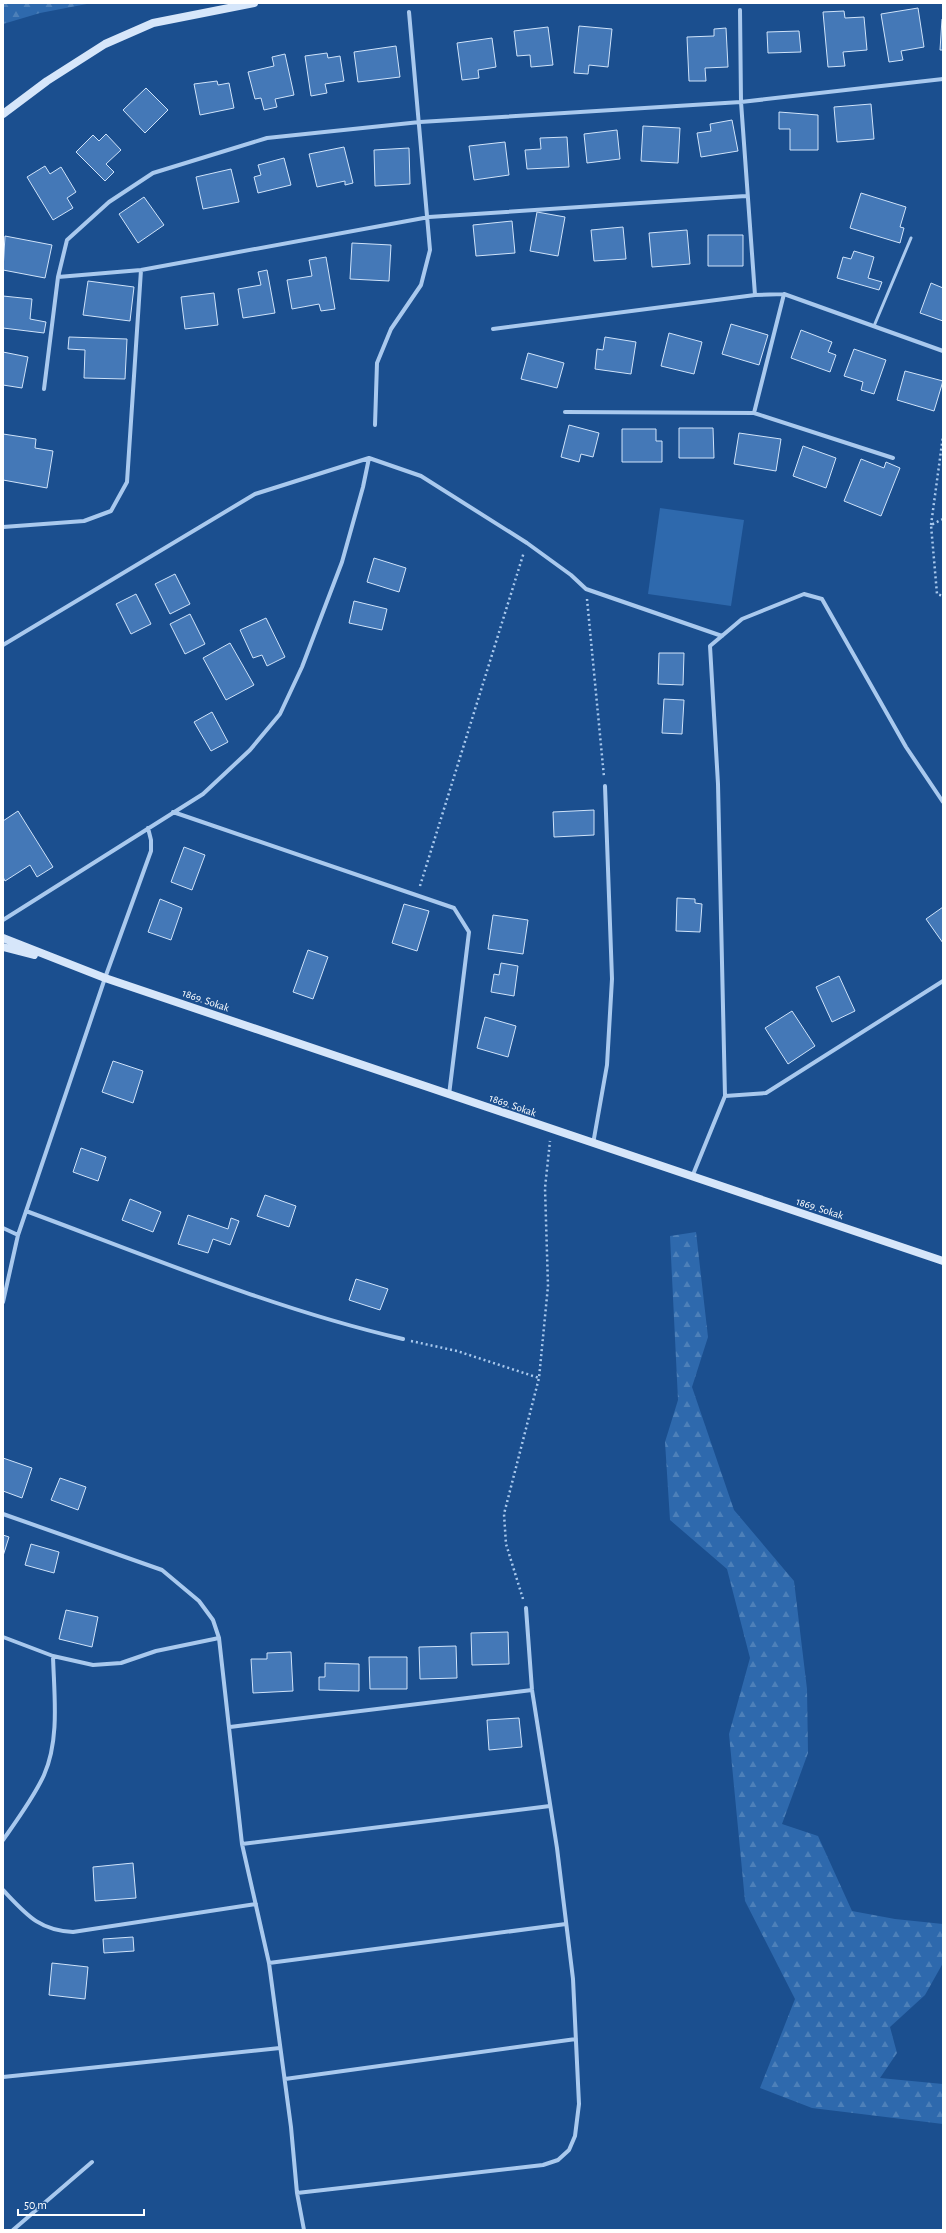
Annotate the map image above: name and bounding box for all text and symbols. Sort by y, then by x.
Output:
street label: 1869. Sokak [181,987,231,1014]
street label: 1869. Sokak [488,1092,538,1119]
street label: 1869. Sokak [795,1196,845,1221]
scale bar [18,2191,144,2217]
text: 50 m [24,2199,47,2211]

